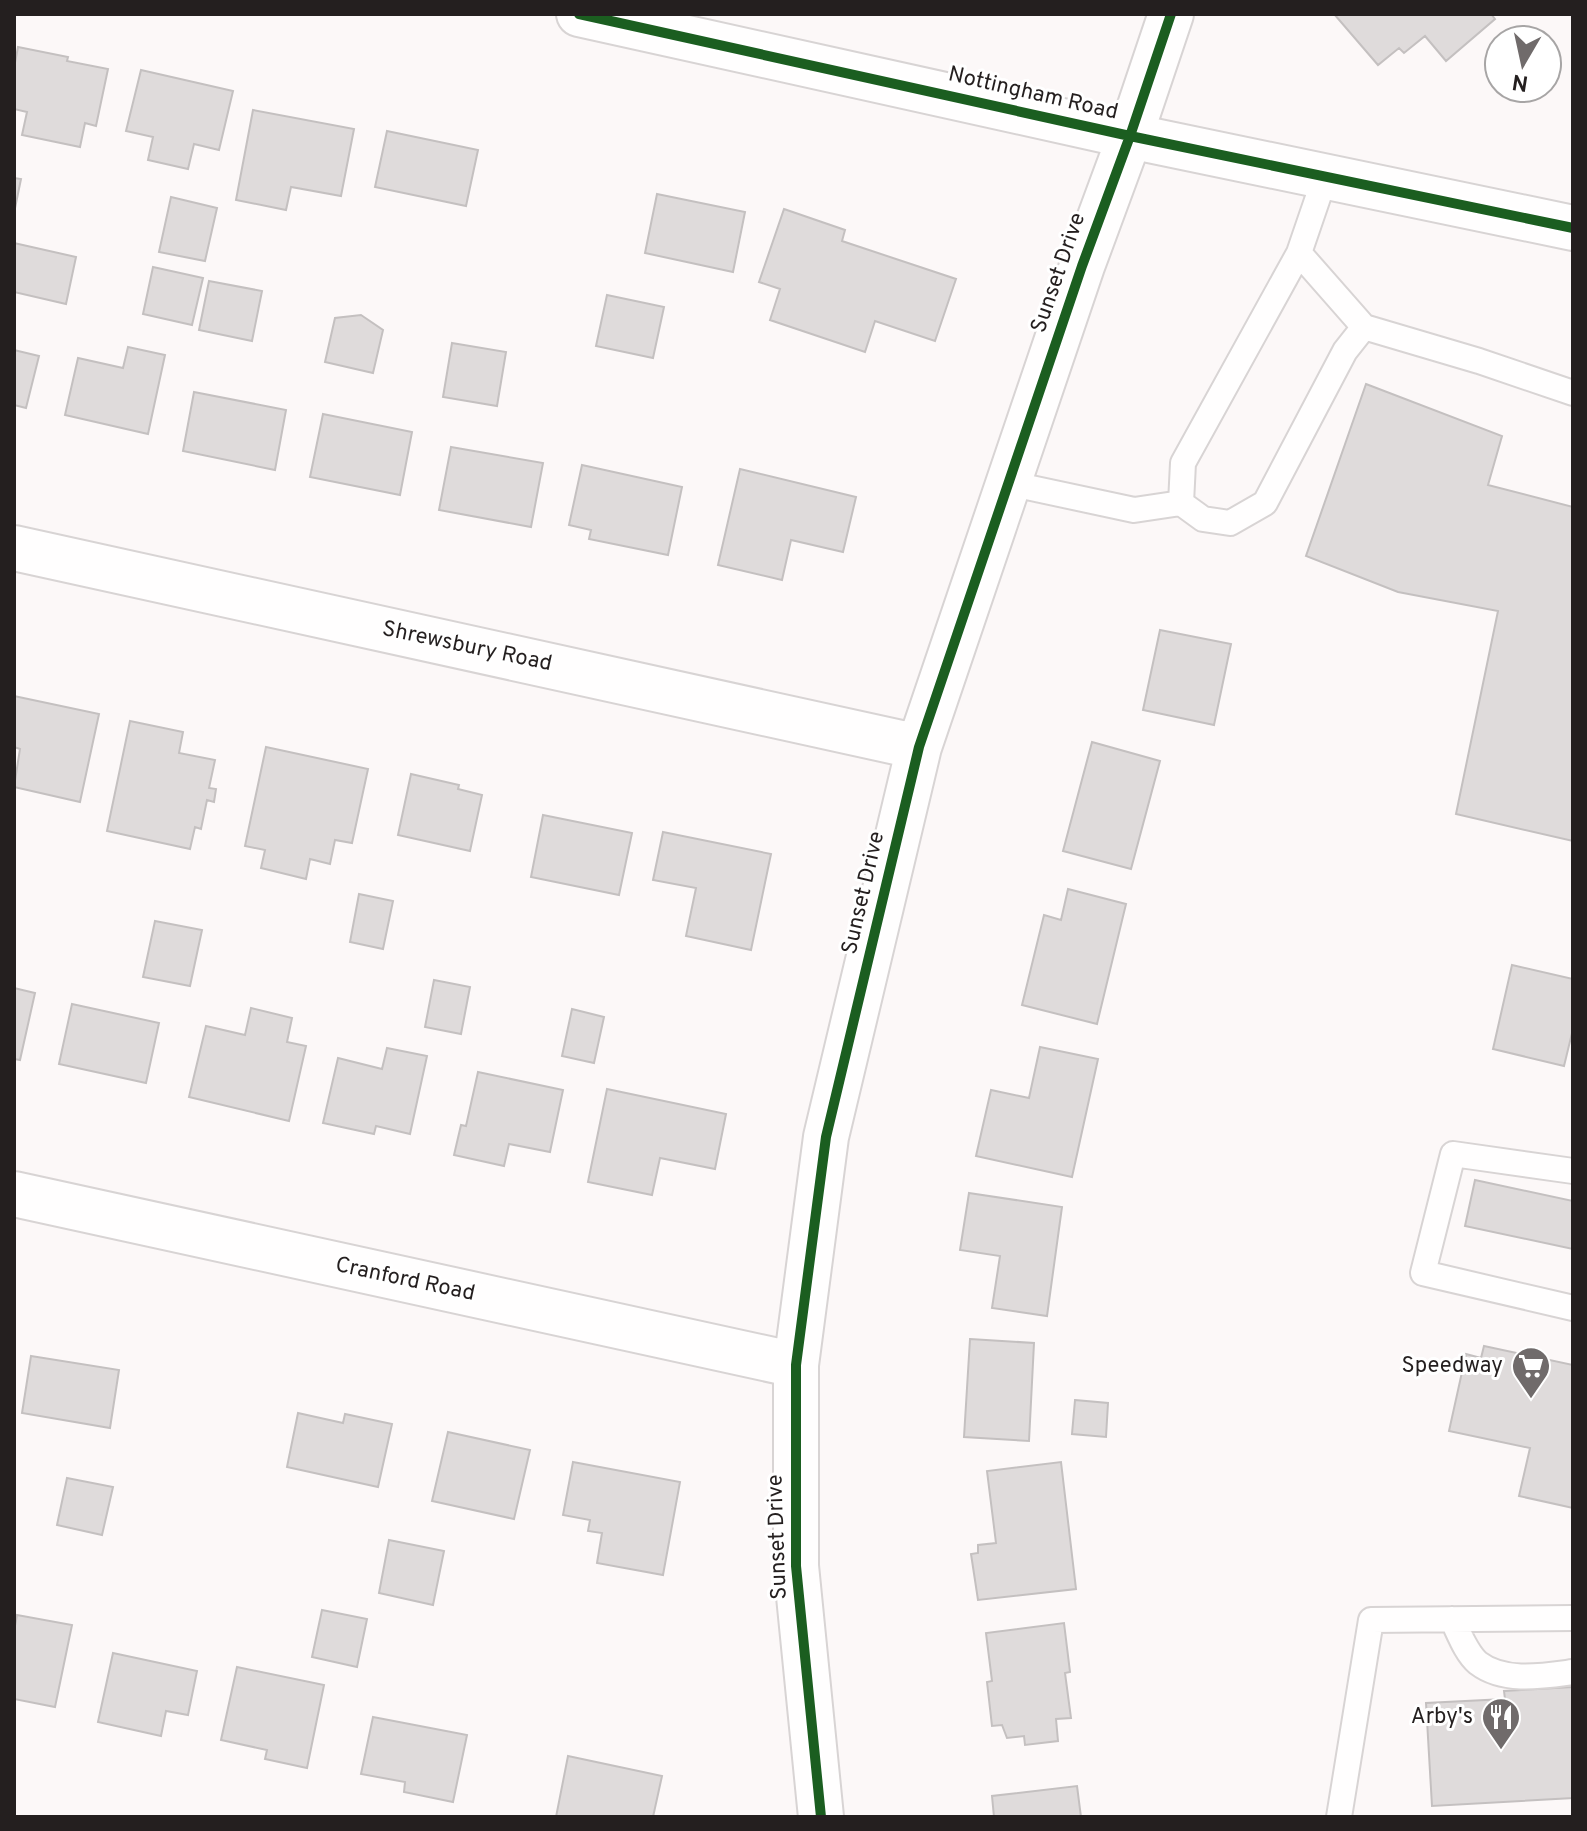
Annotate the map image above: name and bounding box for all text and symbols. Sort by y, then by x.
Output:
north arrow [1483,24,1563,104]
street label: Nottingham Road [946,61,1120,127]
text: N [1510,67,1530,96]
street label: Sunset Drive [1026,209,1092,337]
street label: Shrewsbury Road [380,616,554,678]
street label: Sunset Drive [837,829,891,957]
street label: Cranford Road [333,1252,477,1308]
supermarket icon: Speedway [1510,1345,1552,1400]
place label: Speedway [1402,1353,1503,1380]
street label: Sunset Drive [762,1474,794,1600]
restaurant icon: Arby's [1480,1696,1522,1751]
place label: Arby's [1411,1704,1473,1731]

